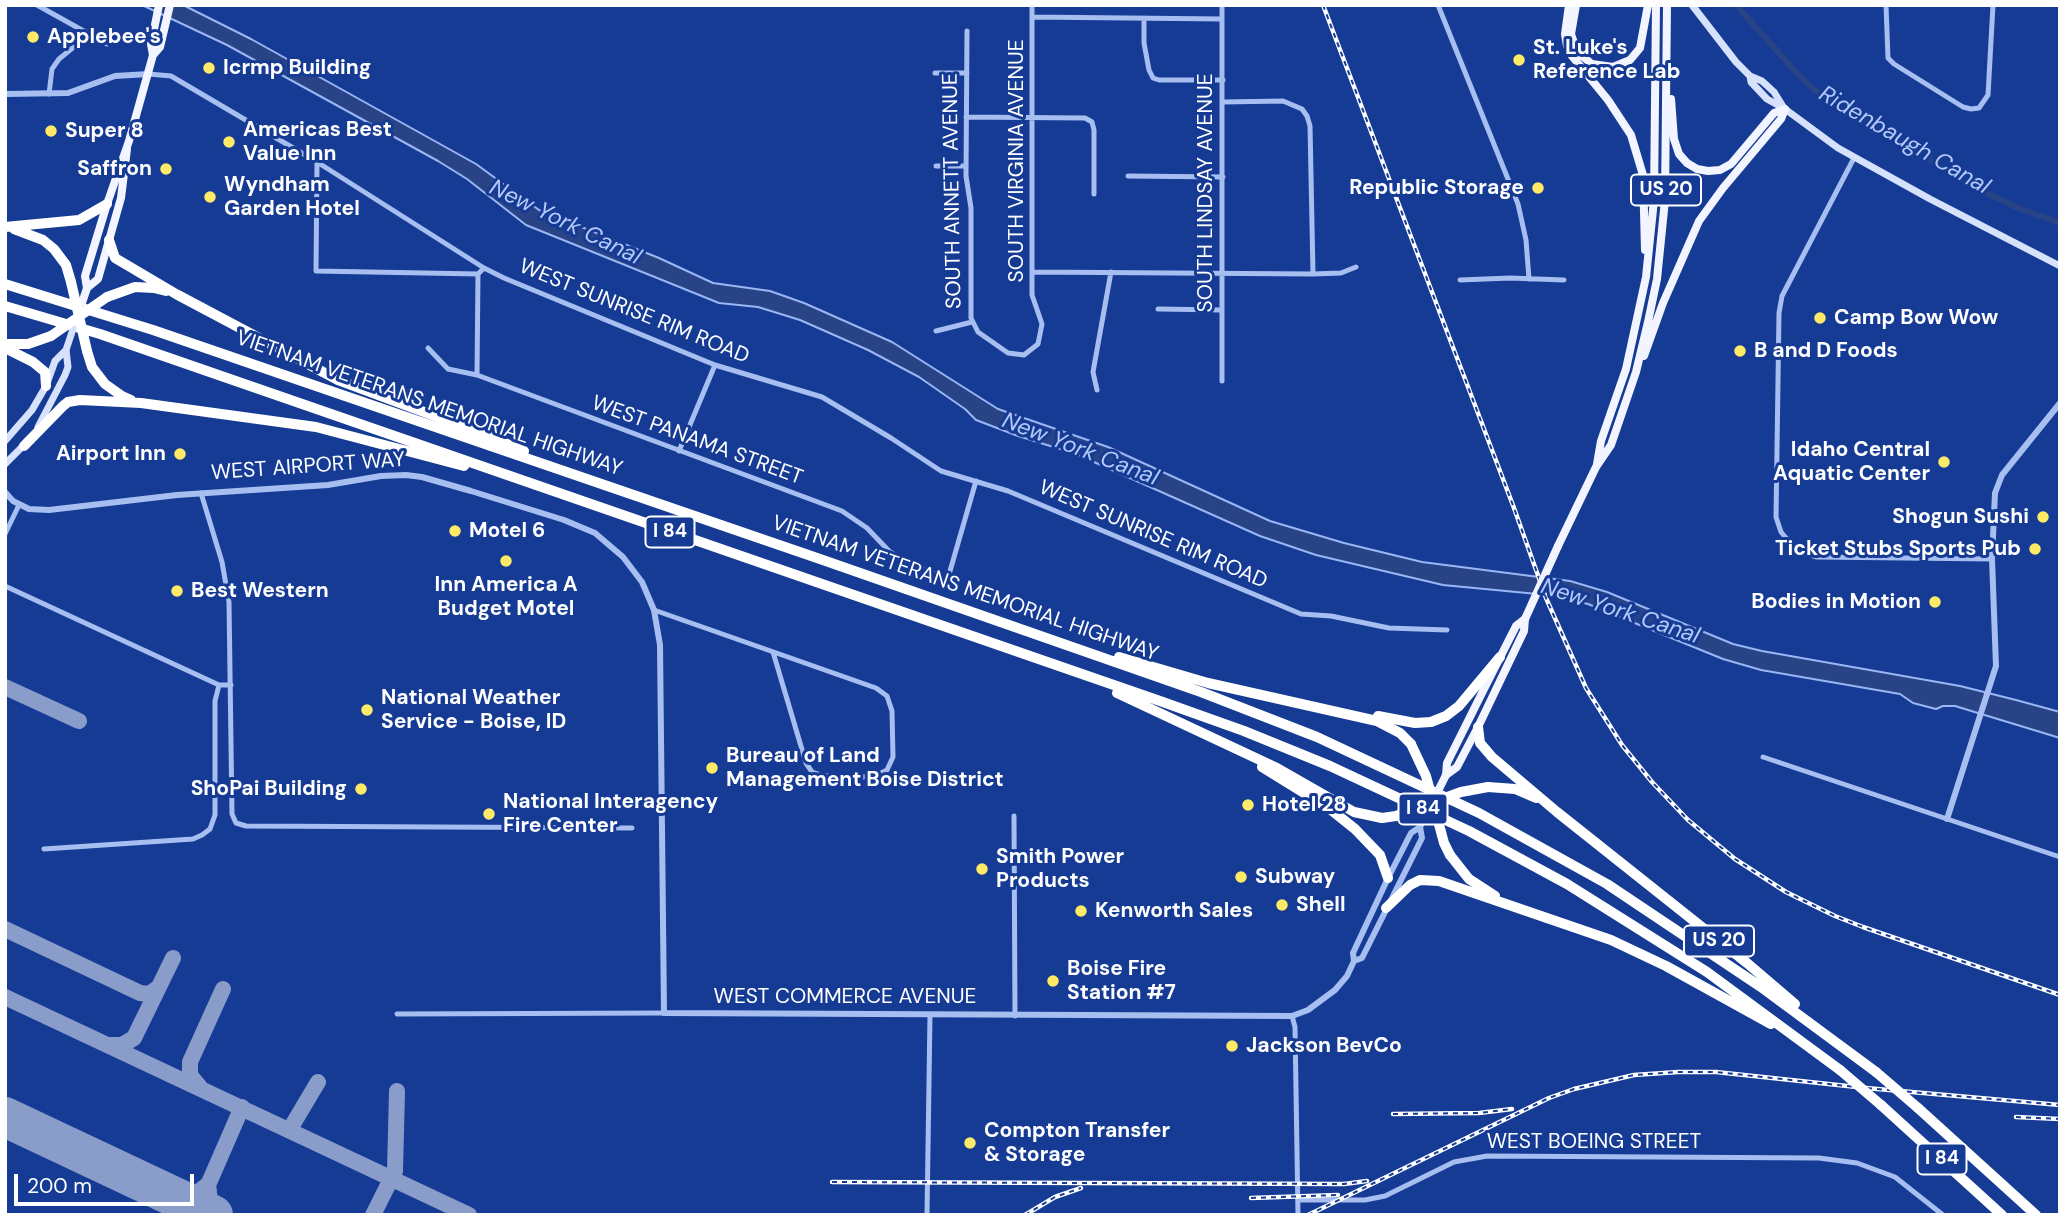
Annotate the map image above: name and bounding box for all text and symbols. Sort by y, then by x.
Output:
place label: Applebee's [47,24,161,50]
marker: Applebee's [25,29,41,45]
place label: St. Luke's Reference Lab [1533,35,1680,85]
street label: SOUTH VIRGINIA AVENUE [1004,39,1030,283]
marker: St. Luke's Reference Lab [1511,52,1527,68]
place label: Icrmp Building [223,55,371,81]
marker: Icrmp Building [201,60,217,76]
street label: SOUTH ANNETT AVENUE [938,73,968,309]
street label: SOUTH LINDSAY AVENUE [1193,73,1219,313]
water label: Ridenbaugh Canal [1814,81,1994,201]
place label: Americas Best Value Inn [243,117,392,167]
place label: Super 8 [65,118,144,144]
marker: Super 8 [43,123,59,139]
marker: Americas Best Value Inn [221,134,237,150]
place label: Saffron [77,156,152,182]
marker: Saffron [158,161,174,177]
place label: Wyndham Garden Hotel [224,172,360,222]
water label: New York Canal [485,174,645,272]
road number: US 20 [1631,174,1701,206]
place label: Republic Storage [1349,175,1524,201]
marker: Republic Storage [1530,180,1546,196]
marker: Wyndham Garden Hotel [202,189,218,205]
street label: WEST SUNRISE RIM ROAD [515,254,753,370]
place label: Camp Bow Wow [1834,305,1998,331]
marker: Camp Bow Wow [1812,310,1828,326]
street label: VIETNAM VETERANS MEMORIAL HIGHWAY [233,326,625,482]
place label: B and D Foods [1754,338,1898,364]
marker: B and D Foods [1732,343,1748,359]
street label: WEST PANAMA STREET [588,391,806,491]
water label: New York Canal [998,407,1162,493]
place label: Idaho Central Aquatic Center [1773,437,1930,487]
place label: Airport Inn [56,441,166,467]
marker: Airport Inn [172,446,188,462]
street label: WEST AIRPORT WAY [210,448,406,486]
marker: Idaho Central Aquatic Center [1936,454,1952,470]
street label: WEST SUNRISE RIM ROAD [1035,475,1271,595]
place label: Shogun Sushi [1892,504,2029,530]
marker: Shogun Sushi [2035,509,2051,525]
street label: VIETNAM VETERANS MEMORIAL HIGHWAY [769,511,1161,667]
road number: I 84 [646,516,694,548]
place label: Motel 6 [469,518,545,544]
marker: Motel 6 [447,523,463,539]
place label: Ticket Stubs Sports Pub [1775,536,2021,562]
marker: Ticket Stubs Sports Pub [2027,541,2043,557]
marker: Inn America A Budget Motel [498,553,514,569]
place label: Inn America A Budget Motel [434,572,578,622]
water label: New York Canal [1537,573,1703,651]
place label: Best Western [191,578,329,604]
marker: Best Western [169,583,185,599]
place label: Bodies in Motion [1751,589,1921,615]
marker: Bodies in Motion [1927,594,1943,610]
place label: National Weather Service - Boise, ID [381,685,566,735]
marker: National Weather Service - Boise, ID [359,702,375,718]
place label: Bureau of Land Management Boise District [726,743,1004,793]
marker: Bureau of Land Management Boise District [704,760,720,776]
place label: ShoPai Building [191,776,347,802]
marker: ShoPai Building [353,781,369,797]
place label: National Interagency Fire Center [503,789,718,839]
place label: Hotel 28 [1262,792,1347,818]
road number: I 84 [1398,794,1448,824]
marker: Hotel 28 [1240,797,1256,813]
marker: National Interagency Fire Center [481,806,497,822]
place label: Smith Power Products [996,844,1124,894]
marker: Smith Power Products [974,861,990,877]
place label: Subway [1255,864,1335,890]
marker: Subway [1233,869,1249,885]
place label: Shell [1296,892,1346,918]
marker: Shell [1274,897,1290,913]
place label: Kenworth Sales [1095,898,1253,924]
marker: Kenworth Sales [1073,903,1089,919]
road number: US 20 [1684,925,1754,956]
place label: Boise Fire Station #7 [1067,956,1176,1006]
marker: Boise Fire Station #7 [1045,973,1061,989]
street label: WEST COMMERCE AVENUE [714,984,976,1010]
place label: Jackson BevCo [1246,1033,1402,1059]
marker: Jackson BevCo [1224,1038,1240,1054]
place label: Compton Transfer & Storage [984,1118,1170,1168]
street label: WEST BOEING STREET [1487,1129,1701,1155]
marker: Compton Transfer & Storage [962,1135,978,1151]
road number: I 84 [1918,1144,1966,1175]
scale bar [18,1160,198,1204]
text: 200 m [27,1172,92,1200]

